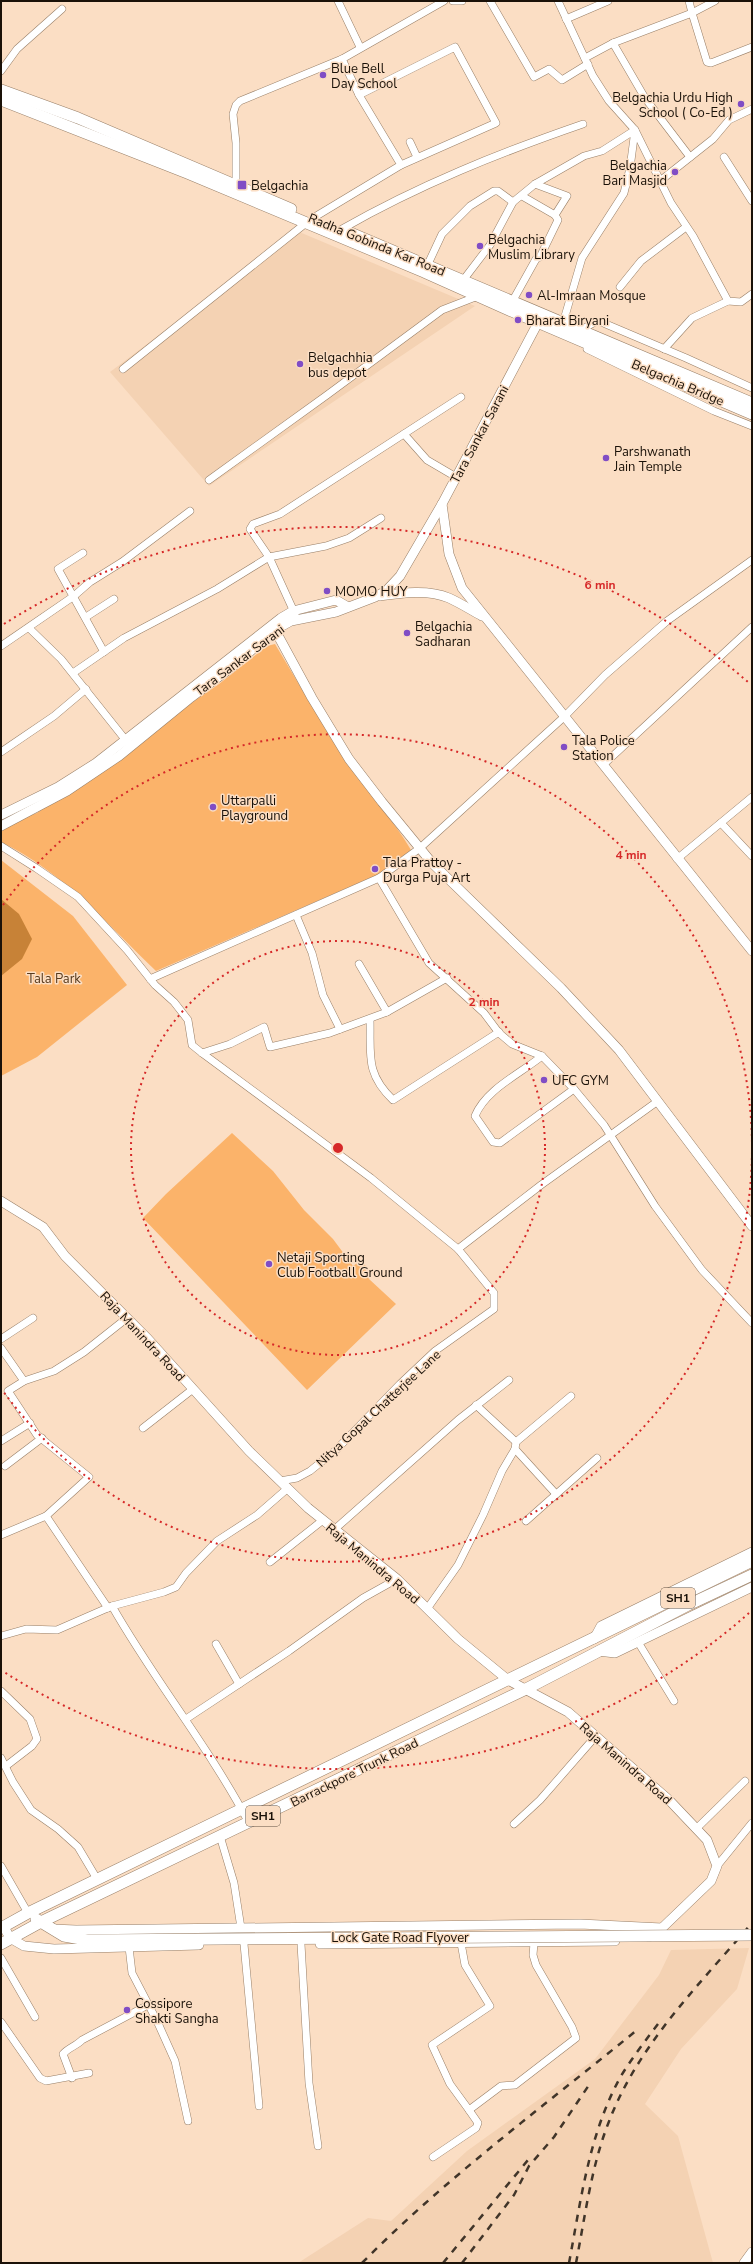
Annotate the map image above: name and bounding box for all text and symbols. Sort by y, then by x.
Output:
place label: Blue Bell Day School [331,60,397,93]
marker: Blue Bell Day School [318,70,328,80]
place label: Belgachia Urdu High School ( Co-Ed ) [612,89,733,122]
marker: Belgachia Urdu High School ( Co-Ed ) [736,99,746,109]
place label: Belgachia Bari Masjid [602,157,667,190]
marker: Belgachia Bari Masjid [670,167,680,177]
place label: Belgachia [251,177,308,195]
marker: Belgachia [236,179,248,191]
street label: Radha Gobinda Kar Road [305,209,448,281]
place label: Belgachia Muslim Library [488,231,575,264]
marker: Belgachia Muslim Library [475,241,485,251]
place label: Al-Imraan Mosque [537,287,646,305]
marker: Al-Imraan Mosque [524,290,534,300]
place label: Bharat Biryani [526,312,609,330]
marker: Bharat Biryani [513,315,523,325]
place label: Belgachhia bus depot [308,349,373,382]
street label: Belgachia Bridge [628,355,727,411]
marker: Belgachhia bus depot [295,359,305,369]
street label: Tara Sankar Sarani [446,382,513,487]
place label: Parshwanath Jain Temple [613,443,691,476]
marker: Parshwanath Jain Temple [601,453,611,463]
text: 6 min [584,577,616,593]
place label: MOMO HUY [335,583,408,601]
marker: MOMO HUY [322,586,332,596]
place label: Belgachia Sadharan [415,618,472,651]
street label: Tara Sankar Sarani [191,621,289,701]
marker: Belgachia Sadharan [402,628,412,638]
place label: Tala Police Station [572,732,635,765]
marker: Tala Police Station [559,742,569,752]
place label: Uttarpalli Playground [221,792,288,825]
marker: Uttarpalli Playground [208,802,218,812]
text: 4 min [615,847,647,863]
place label: Tala Prattoy - Durga Puja Art [383,854,471,887]
marker: Tala Prattoy - Durga Puja Art [370,864,380,874]
park label: Tala Park [27,970,81,988]
text: 2 min [468,994,500,1010]
place label: UFC GYM [552,1072,609,1090]
marker: UFC GYM [539,1075,549,1085]
centre of rings [331,1141,345,1155]
place label: Netaji Sporting Club Football Ground [277,1249,403,1282]
marker: Netaji Sporting Club Football Ground [264,1259,274,1269]
street label: Raja Manindra Road [96,1288,189,1386]
street label: Nitya Gopal Chatterjee Lane [312,1346,445,1471]
street label: Raja Manindra Road [322,1519,423,1608]
road number: SH1 [661,1588,695,1608]
street label: Raja Manindra Road [575,1718,676,1809]
street label: Barrackpore Trunk Road [287,1734,421,1812]
road number: SH1 [246,1806,280,1826]
street label: Lock Gate Road Flyover [331,1929,469,1947]
place label: Cossipore Shakti Sangha [135,1995,219,2028]
marker: Cossipore Shakti Sangha [122,2005,132,2015]

